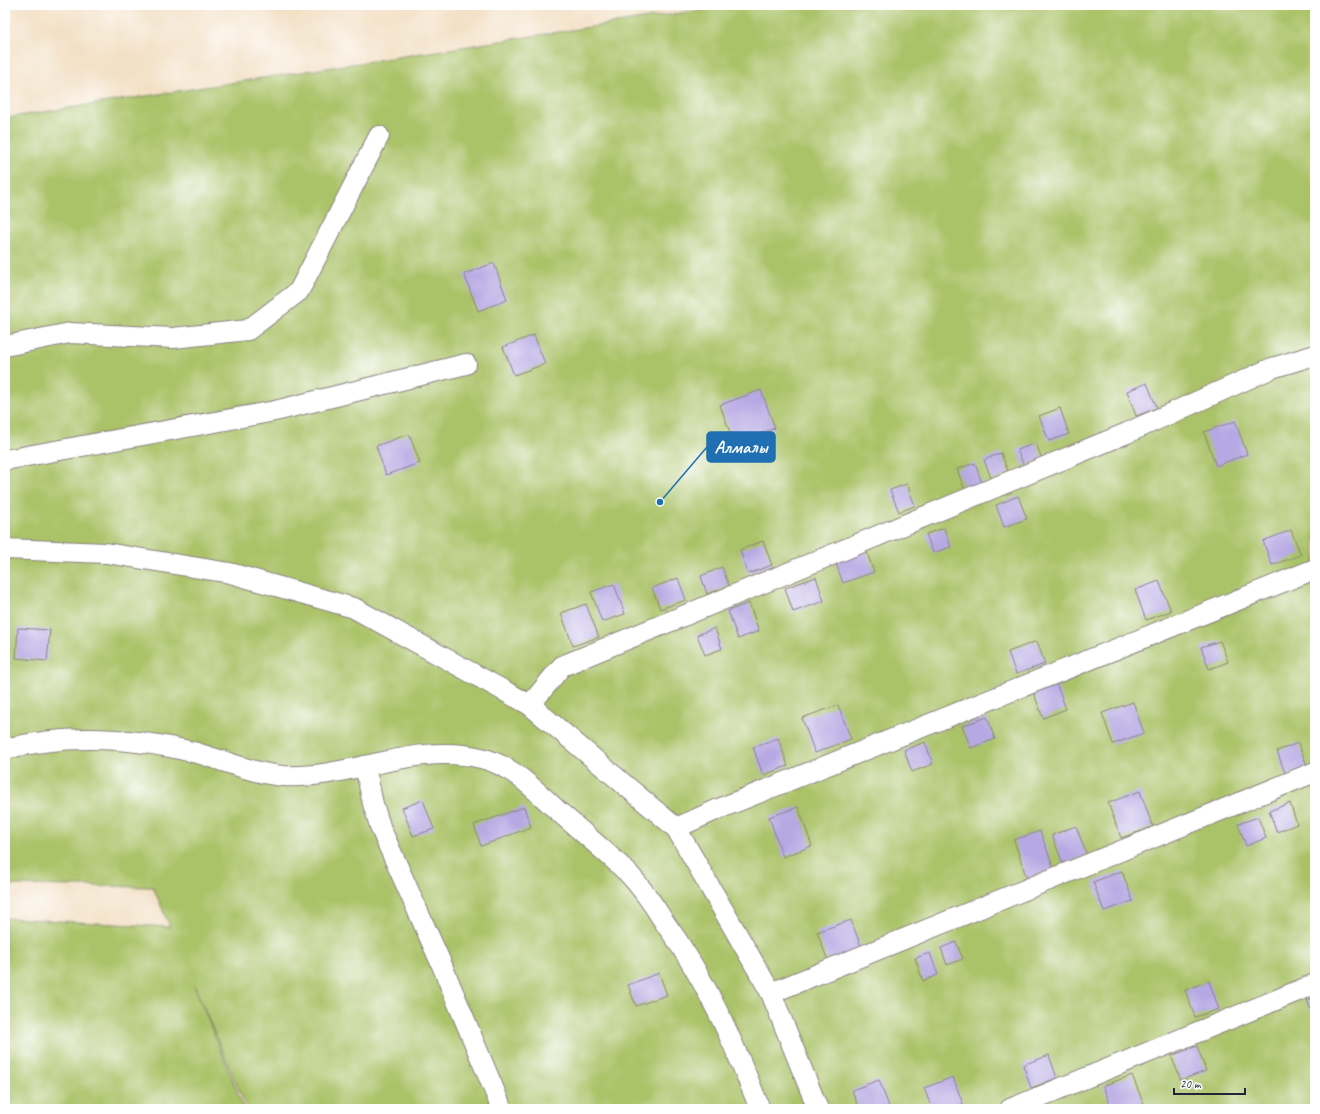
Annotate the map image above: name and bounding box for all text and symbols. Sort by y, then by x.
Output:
callout: Алмалы [707,432,775,462]
text: Алмалы [715,436,769,458]
scale bar [1174,1070,1245,1096]
text: 20 m [1180,1076,1202,1092]

